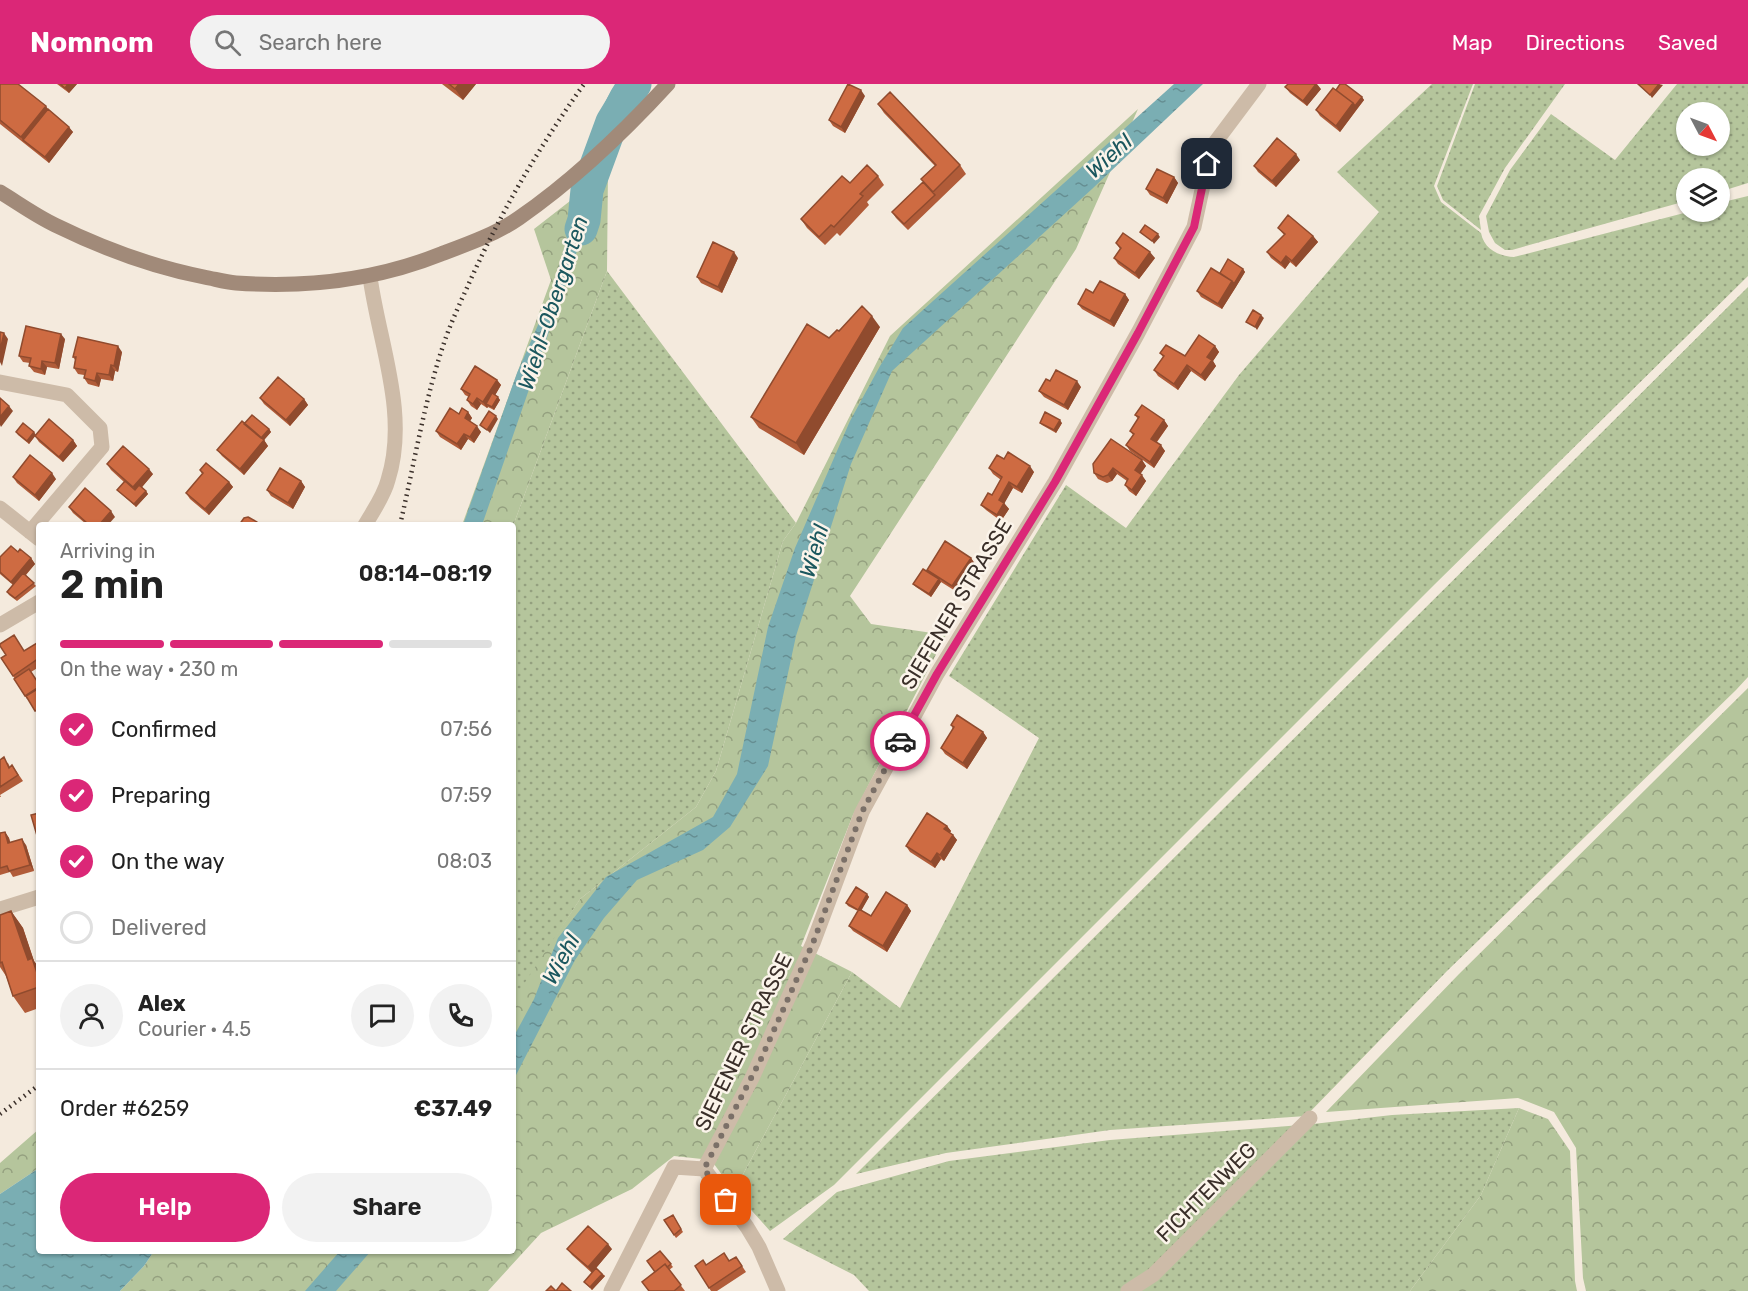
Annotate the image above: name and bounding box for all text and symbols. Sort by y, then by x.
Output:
search box [190,15,610,69]
text: Nomnom [30,26,154,59]
icon: search [211,26,244,59]
text: Search here [259,29,382,56]
text: Map [1452,30,1493,55]
text: Directions [1526,30,1625,55]
text: Saved [1658,30,1718,55]
north arrow [1676,102,1730,156]
map controls [1676,102,1730,222]
water label: Wiehl [1080,128,1138,184]
pin [1181,138,1232,189]
icon: home [1190,147,1223,180]
button: layers [1676,168,1730,222]
water label: Wiehl-Obergarten [512,213,594,393]
street label: SIEFENER STRASSE [895,514,1017,694]
water label: Wiehl [794,521,835,581]
text: Arriving in [60,539,155,563]
text: 08:14–08:19 [359,560,492,587]
text: 2 min [60,562,164,608]
text: On the way · 230 m [60,657,238,681]
courier [870,711,930,771]
icon: check [60,713,93,746]
text: Confirmed [111,716,217,743]
text: 07:56 [440,717,492,741]
icon: car [884,725,917,758]
icon: check [60,779,93,812]
text: Preparing [111,782,211,809]
text: 07:59 [440,783,492,807]
icon: check [60,845,93,878]
text: On the way [111,848,225,875]
text: 08:03 [437,849,492,873]
text: Delivered [111,914,207,941]
water label: Wiehl [536,928,586,989]
street label: SIEFENER STRASSE [689,949,797,1135]
button: person [60,984,123,1047]
button: chat [351,984,414,1047]
button: phone [429,984,492,1047]
text: Alex [138,990,186,1017]
text: Courier · 4.5 [138,1017,251,1041]
text: Order #6259 [60,1095,189,1122]
text: €37.49 [414,1095,492,1122]
street label: FICHTENWEG [1151,1137,1261,1247]
button: Help [60,1173,270,1242]
button: Share [282,1173,492,1242]
pin [700,1174,751,1225]
icon: bag [709,1183,742,1216]

